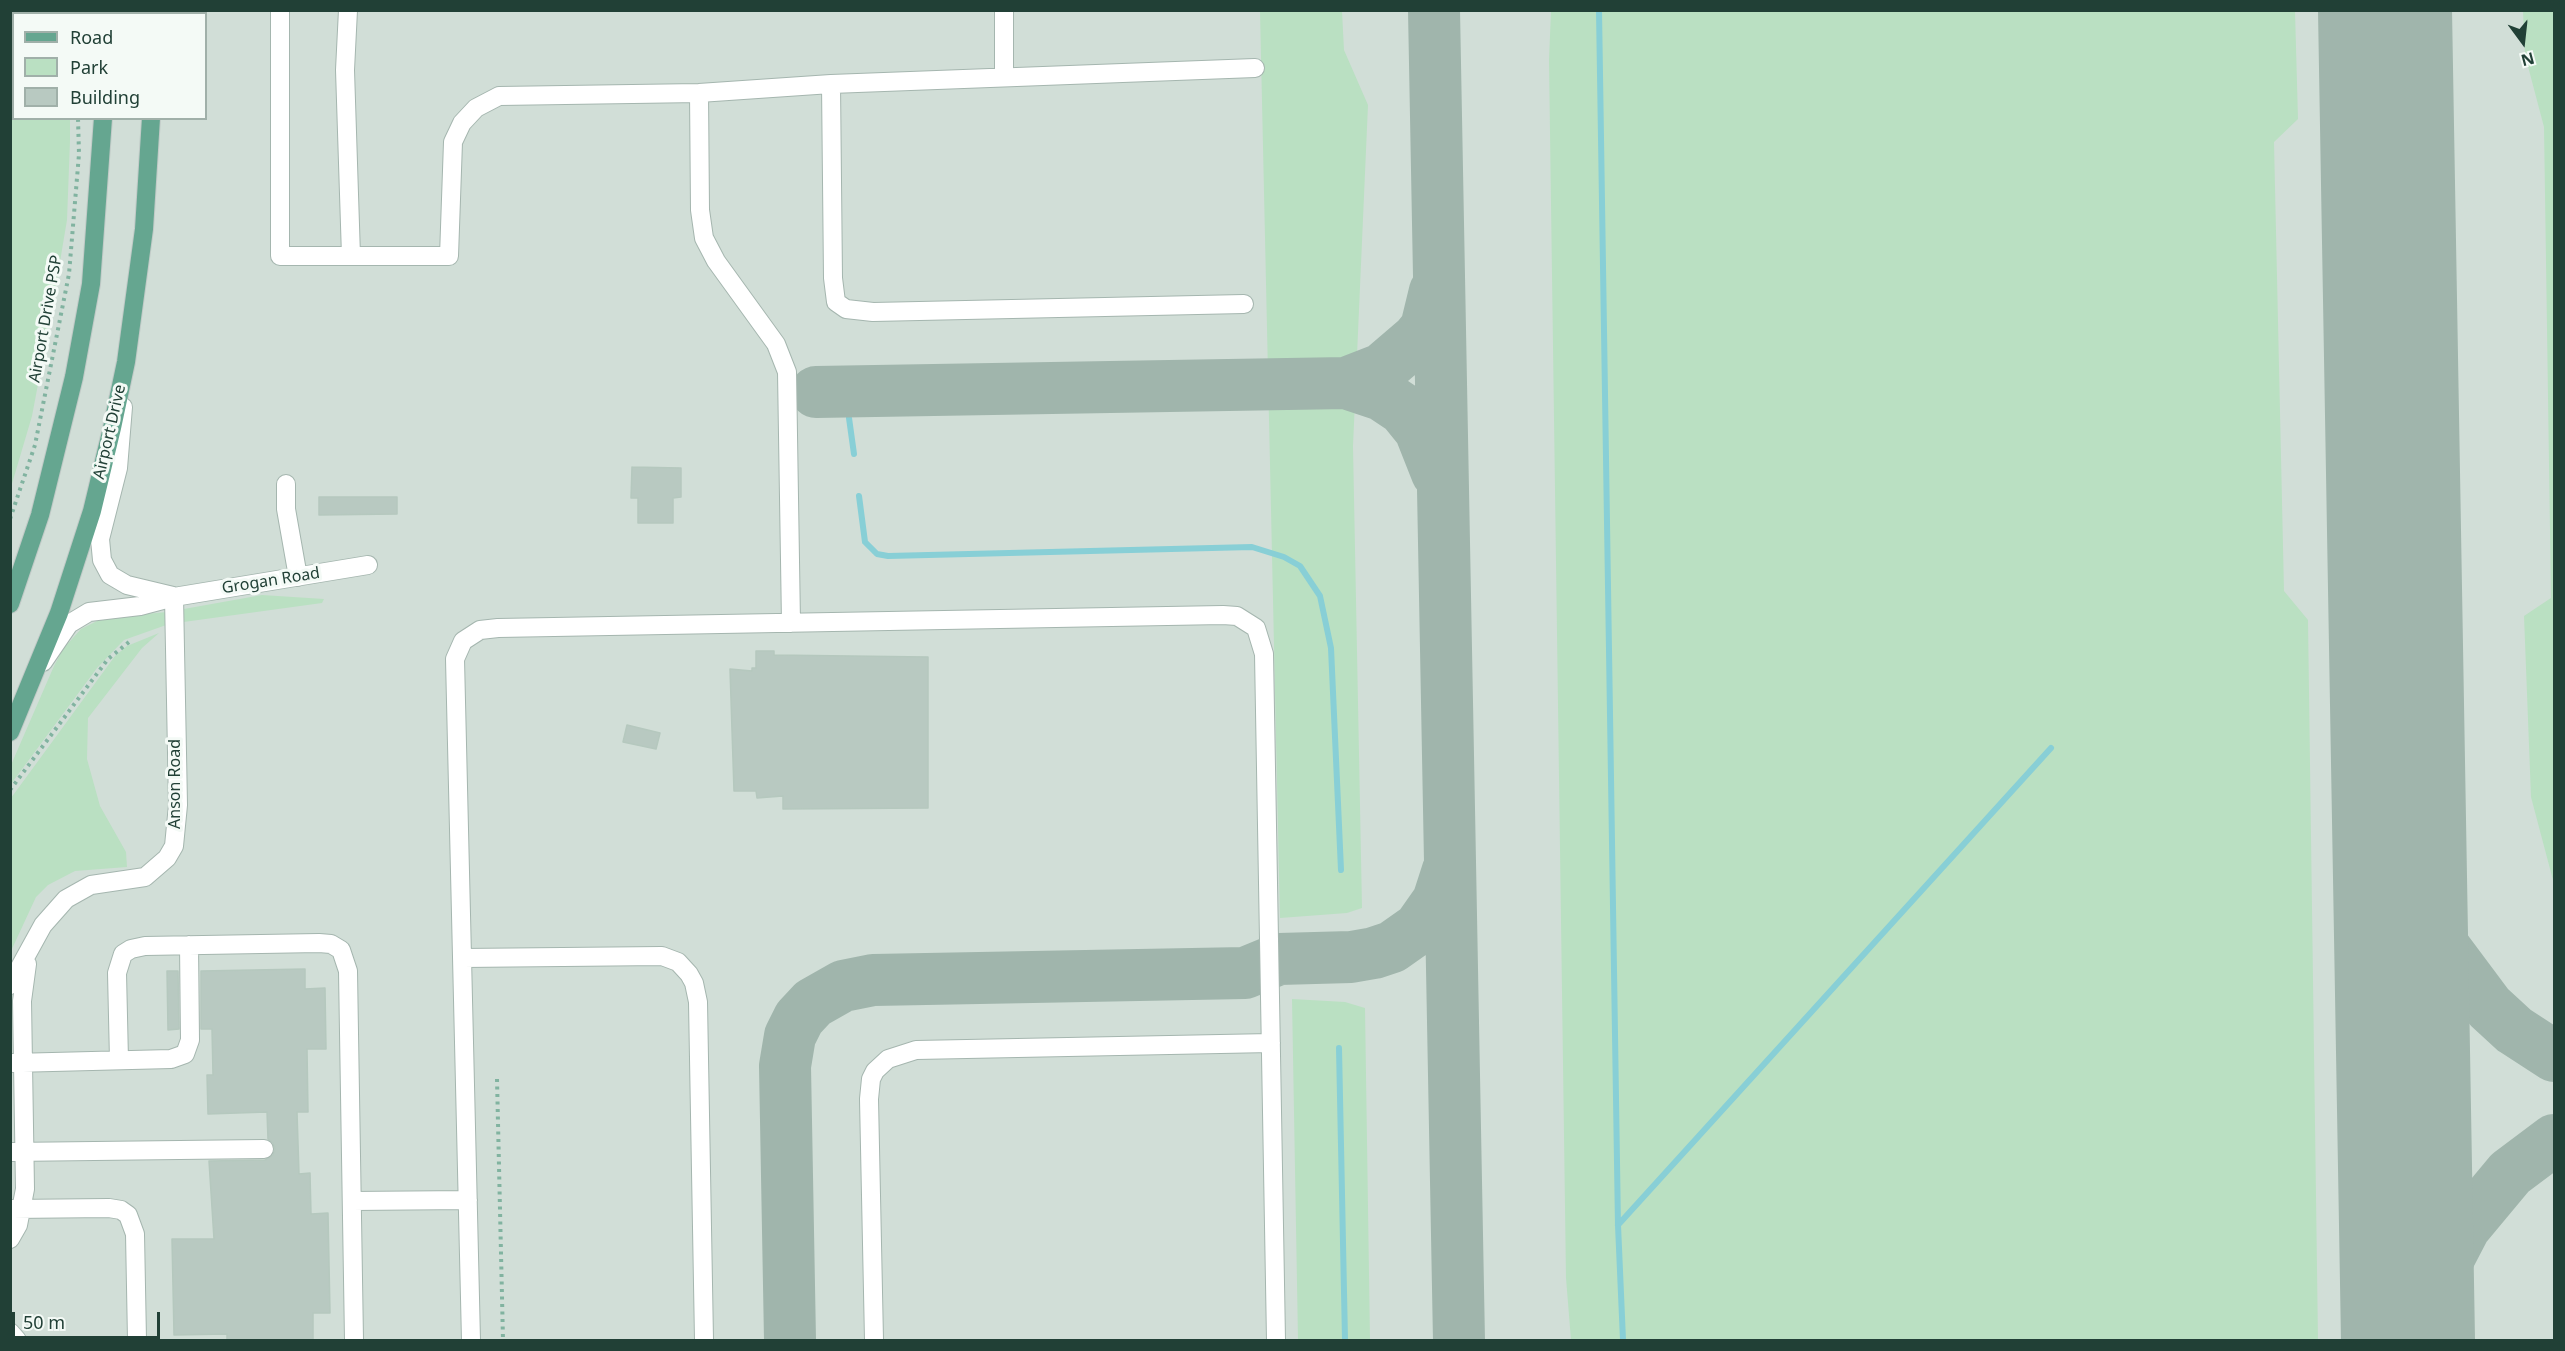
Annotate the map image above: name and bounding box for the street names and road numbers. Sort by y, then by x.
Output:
street label: Airport Drive PSP [25,254,67,384]
street label: Airport Drive [90,383,130,481]
street label: Grogan Road [221,564,321,598]
street label: Anson Road [165,739,185,829]

